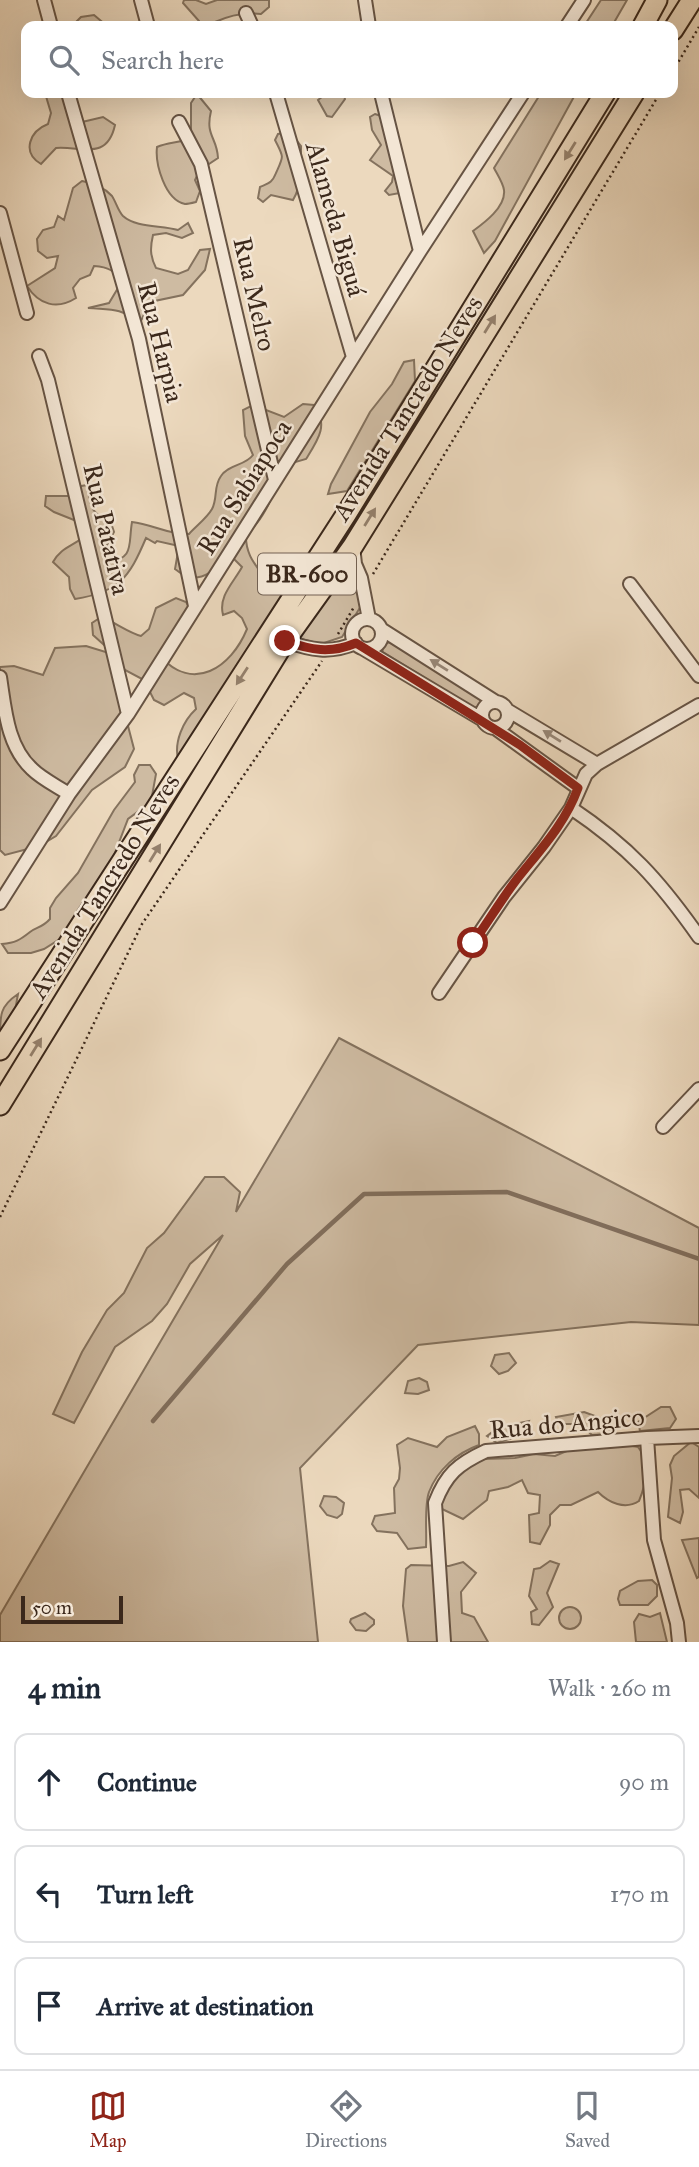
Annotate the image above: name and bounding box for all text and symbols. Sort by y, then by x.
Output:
search box [21,21,678,98]
icon: search [45,41,83,79]
text: Search here [101,44,224,76]
street label: Alameda Biguá [298,137,373,300]
one-way arrow [564,142,577,161]
street label: Rua Melro [226,234,284,354]
street label: Rua Harpia [131,279,191,405]
street label: Avenida Tancredo Neves [324,289,489,527]
one-way arrow [484,314,497,334]
street label: Rua Sabiapoca [190,413,298,561]
street label: Rua Patativa [76,460,138,598]
one-way arrow [364,508,377,527]
road number: BR-600 [258,554,356,594]
route end [269,625,300,656]
one-way arrow [429,659,448,672]
one-way arrow [235,667,248,686]
one-way arrow [543,730,562,743]
street label: Avenida Tancredo Neves [21,767,186,1005]
one-way arrow [149,843,162,863]
route start [457,927,488,958]
one-way arrow [29,1037,42,1056]
street label: Rua do Angico [488,1400,646,1446]
scale bar [21,1593,122,1625]
text: 50 m [32,1596,72,1619]
text: 4 min [28,1670,101,1706]
text: Walk · 260 m [548,1674,671,1702]
icon: ahead [30,1763,68,1801]
text: Continue [97,1766,197,1798]
text: 90 m [619,1768,669,1796]
icon: left [30,1875,68,1913]
text: Turn left [97,1878,193,1910]
text: 170 m [610,1880,669,1908]
icon: arrive [30,1987,68,2025]
text: Arrive at destination [97,1990,314,2022]
tab: Map [89,2087,127,2152]
tab: Directions [305,2087,387,2152]
tab: Saved [565,2087,610,2152]

